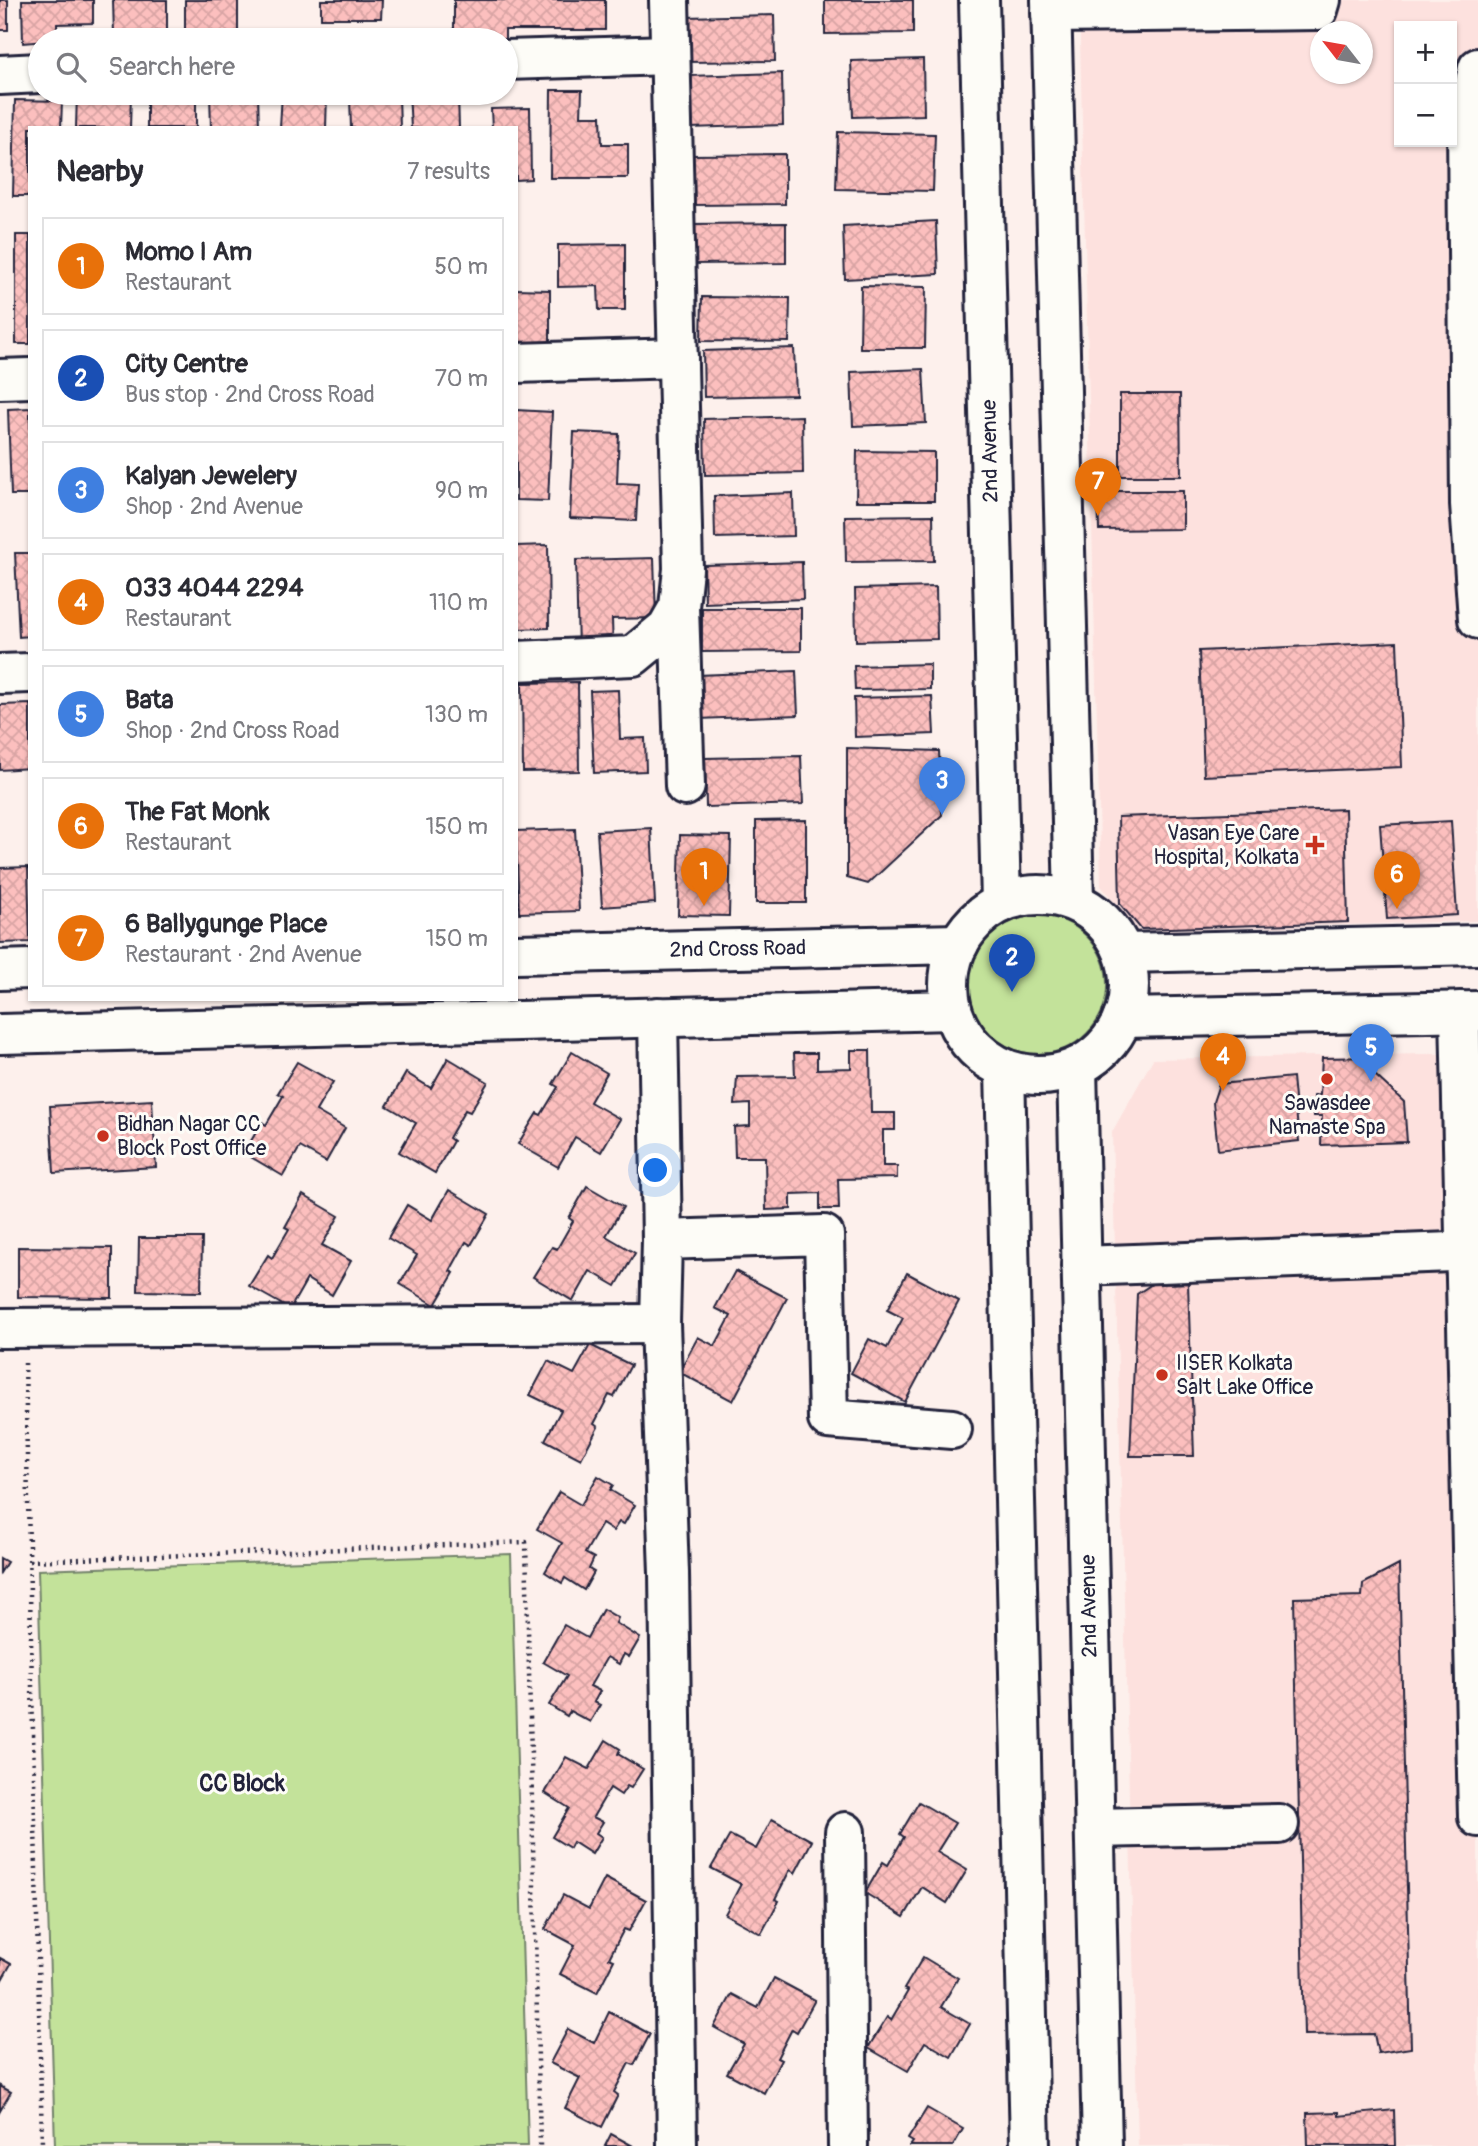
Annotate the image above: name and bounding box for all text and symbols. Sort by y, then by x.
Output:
north arrow [1310,21,1373,84]
map controls [1394,21,1457,147]
button: + [1394,21,1457,84]
search box [28,28,518,105]
icon: search [52,48,90,86]
text: Search here [108,51,235,83]
button: − [1394,84,1457,147]
text: Nearby [56,153,143,190]
text: 7 results [407,157,490,186]
text: Momo I Am [125,236,252,268]
text: 1 [77,252,86,281]
text: 50 m [434,252,488,281]
text: Restaurant [125,268,231,297]
text: City Centre [125,348,248,380]
text: 2 [75,364,87,393]
text: 70 m [435,364,488,393]
text: Bus stop · 2nd Cross Road [125,380,375,409]
street label: 2nd Avenue [976,399,1004,503]
pin: 7 [1075,458,1121,516]
text: Kalyan Jewelery [125,460,297,492]
text: 3 [75,476,87,505]
text: 90 m [435,476,488,505]
text: Shop · 2nd Avenue [125,492,303,521]
text: 033 4044 2294 [125,572,304,604]
text: 4 [74,588,88,617]
text: 110 m [429,588,488,617]
text: Restaurant [125,604,231,633]
text: Bata [125,684,174,716]
text: 5 [75,700,87,729]
text: 130 m [425,700,488,729]
text: Shop · 2nd Cross Road [125,716,340,745]
pin: 3 [919,757,965,815]
text: The Fat Monk [125,796,270,828]
text: 6 [74,812,88,841]
text: 150 m [425,812,488,841]
place label: Vasan Eye Care Hospital, Kolkata [1153,820,1300,871]
text: Restaurant [125,828,231,857]
marker: Vasan Eye Care Hospital, Kolkata [1305,835,1325,855]
pin: 1 [681,848,727,906]
pin: 6 [1374,851,1420,909]
text: 6 Ballygunge Place [125,908,327,940]
text: 7 [75,924,87,953]
text: 150 m [425,924,488,953]
street label: 2nd Cross Road [669,934,807,964]
pin: 2 [989,934,1035,992]
text: Restaurant · 2nd Avenue [125,940,362,969]
pin: 5 [1348,1024,1394,1082]
pin: 4 [1200,1033,1246,1091]
marker: Sawasdee Namaste Spa [1319,1071,1335,1087]
place label: Sawasdee Namaste Spa [1268,1090,1386,1141]
place label: Bidhan Nagar CC Block Post Office [117,1111,267,1162]
marker: Bidhan Nagar CC Block Post Office [95,1128,111,1144]
your location [638,1153,672,1187]
place label: IISER Kolkata Salt Lake Office [1176,1350,1314,1401]
marker: IISER Kolkata Salt Lake Office [1154,1367,1170,1383]
street label: 2nd Avenue [1075,1554,1103,1658]
district label: CC Block [199,1769,285,1798]

